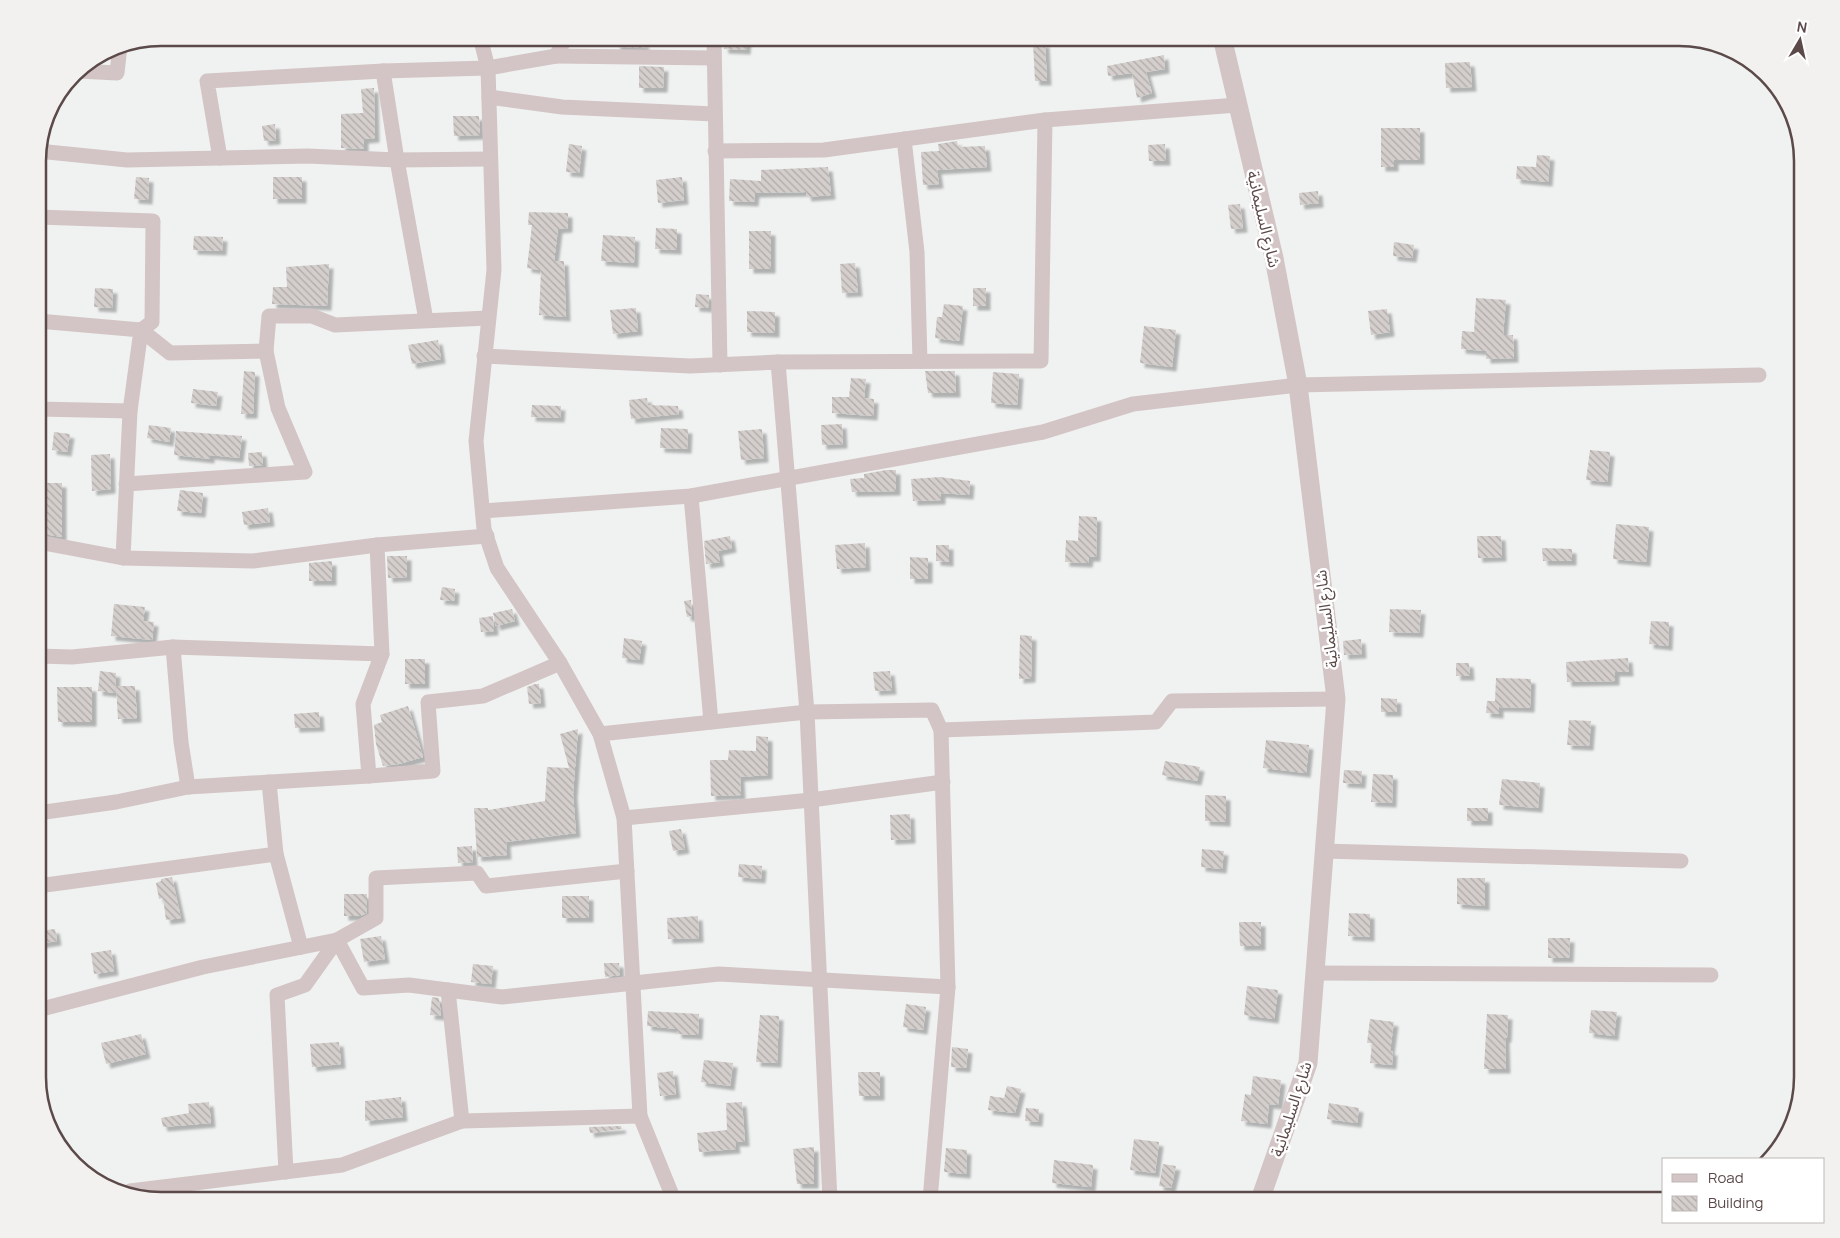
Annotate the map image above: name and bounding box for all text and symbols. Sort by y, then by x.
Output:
north arrow [1775,15,1825,65]
text: N [1796,16,1809,37]
street label: شارع السليمانية [1240,168,1286,270]
street label: شارع السليمانية [1309,568,1345,669]
street label: شارع السليمانية [1265,1059,1319,1160]
legend [1662,1158,1825,1223]
text: Road [1708,1167,1744,1188]
text: Building [1708,1192,1763,1213]

